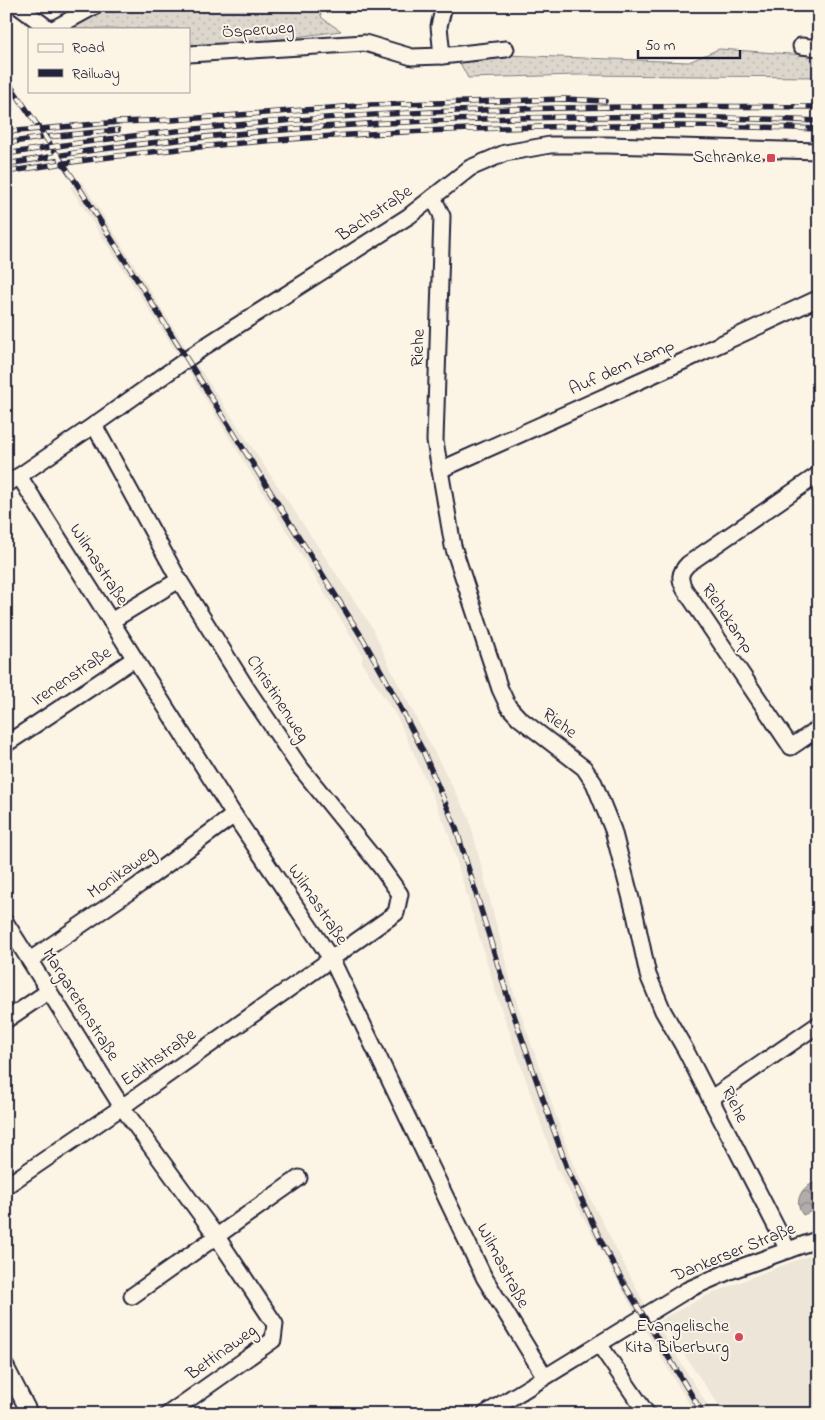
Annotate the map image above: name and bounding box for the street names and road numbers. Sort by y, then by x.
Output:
street label: Ösperweg [221,16,295,47]
street label: Bachstraße [331,179,419,249]
street label: Riehe [405,328,433,367]
street label: Auf dem Kamp [565,333,679,403]
street label: Wilmastraße [62,519,135,612]
street label: Riehekamp [694,579,760,659]
street label: Irenenstraße [27,640,118,713]
street label: Christinenweg [238,650,315,748]
street label: Riehe [536,702,583,746]
street label: Monikaweg [83,840,162,907]
street label: Wilmastraße [280,859,354,952]
street label: Margaretenstraße [34,944,126,1068]
street label: Edithstraße [116,1022,203,1094]
street label: Riehe [714,1082,755,1129]
street label: Dankerser Straße [667,1216,800,1290]
street label: Wilmastraße [469,1219,536,1314]
street label: Bettinaweg [180,1318,263,1389]

